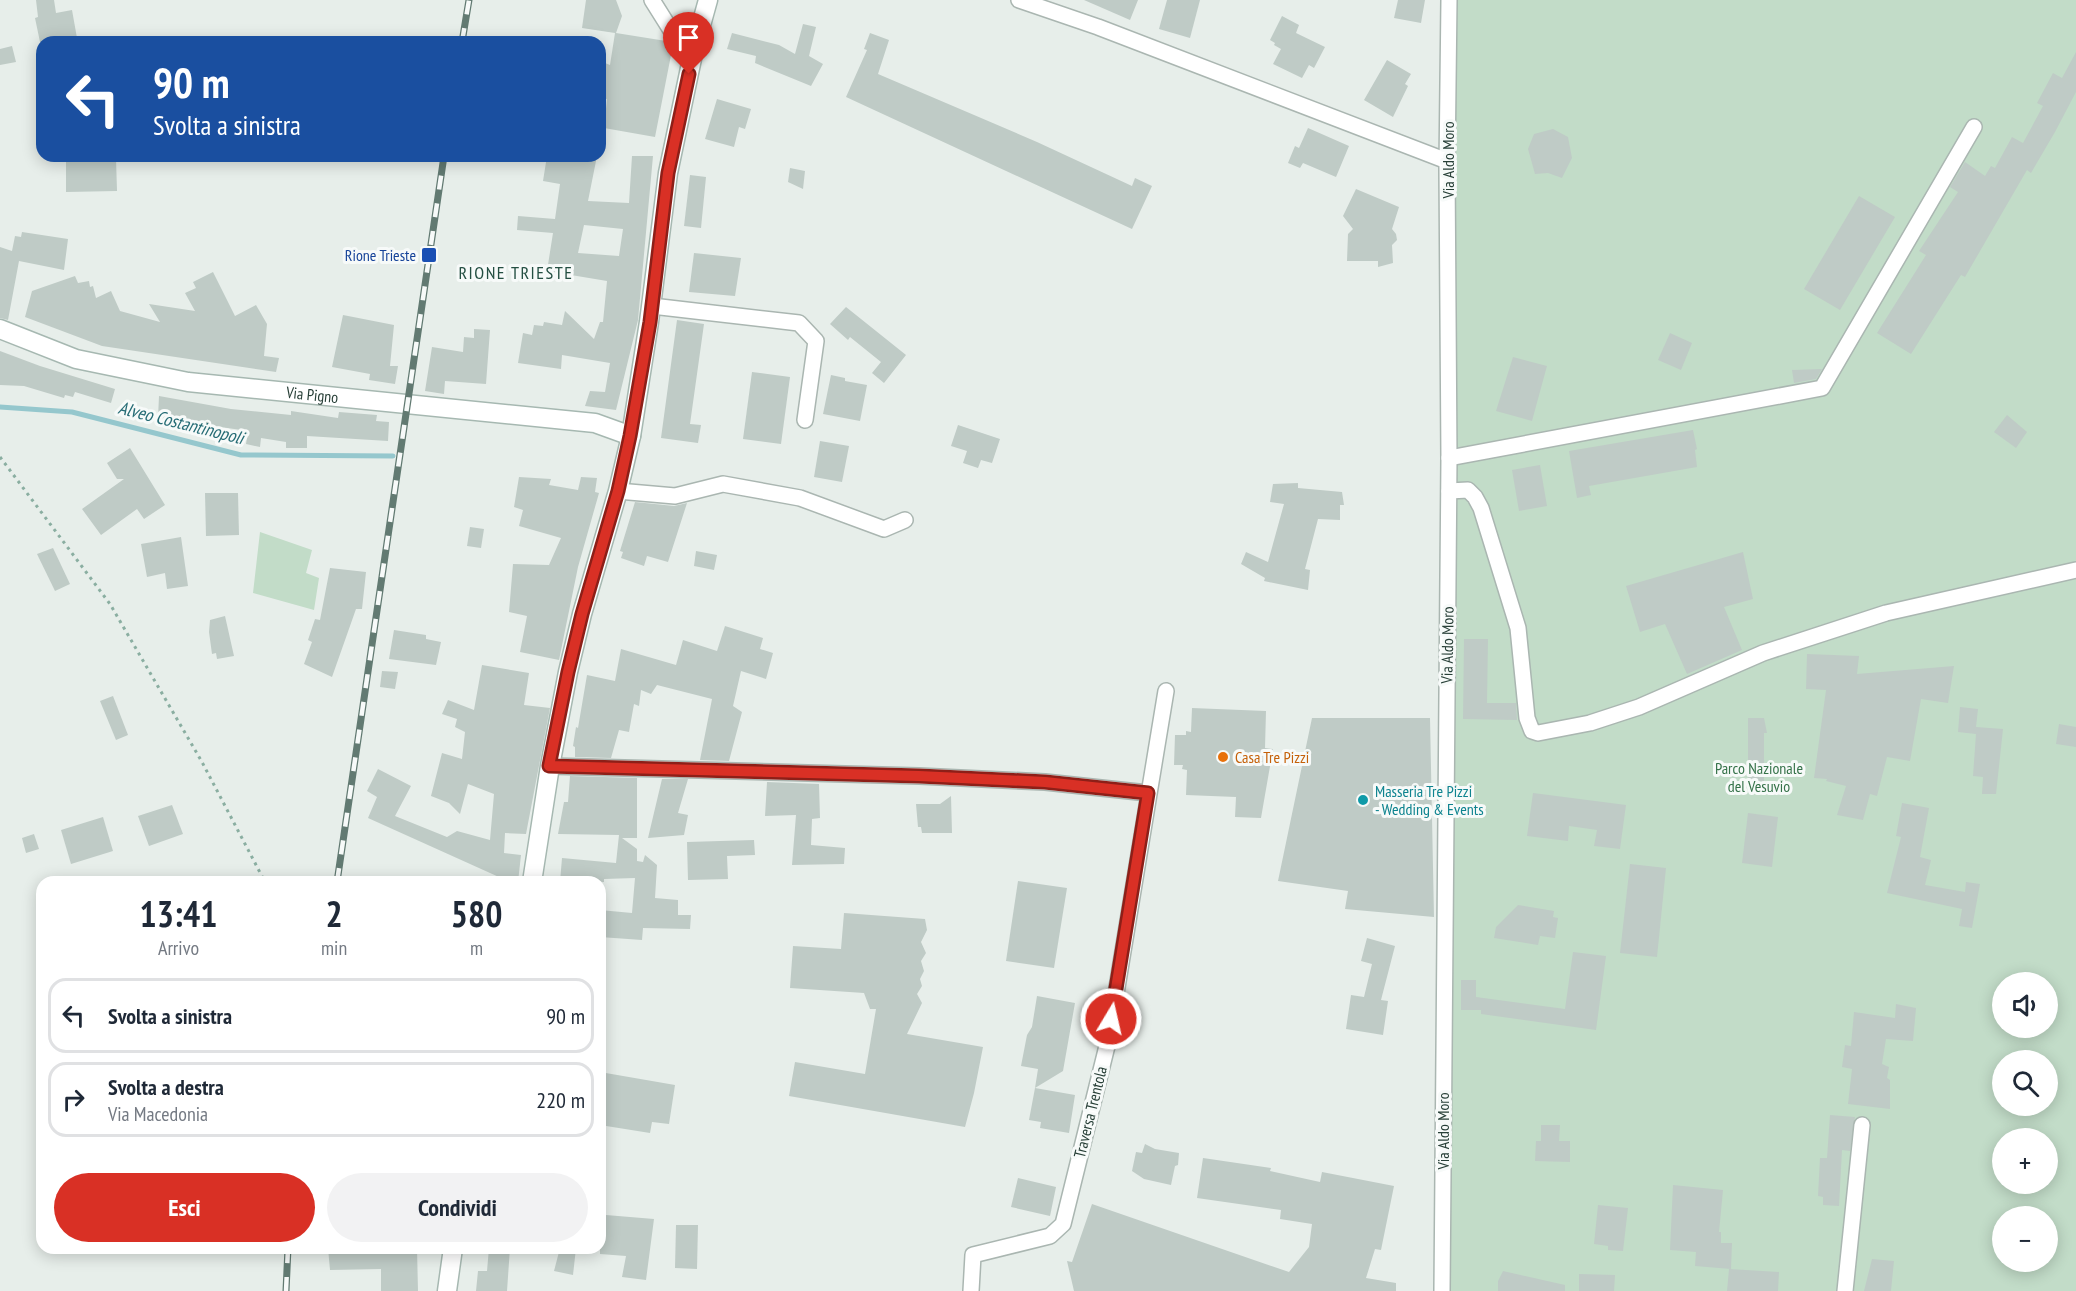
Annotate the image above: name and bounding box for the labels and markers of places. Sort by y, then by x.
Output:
pin [663,12,714,74]
place label: Rione Trieste [345,245,416,265]
marker: Rione Trieste [420,246,438,264]
place label: Casa Tre Pizzi [1235,747,1309,767]
marker: Casa Tre Pizzi [1216,750,1230,764]
place label: Masseria Tre Pizzi - Wedding & Events [1375,781,1484,819]
marker: Masseria Tre Pizzi - Wedding & Events [1356,793,1370,807]

